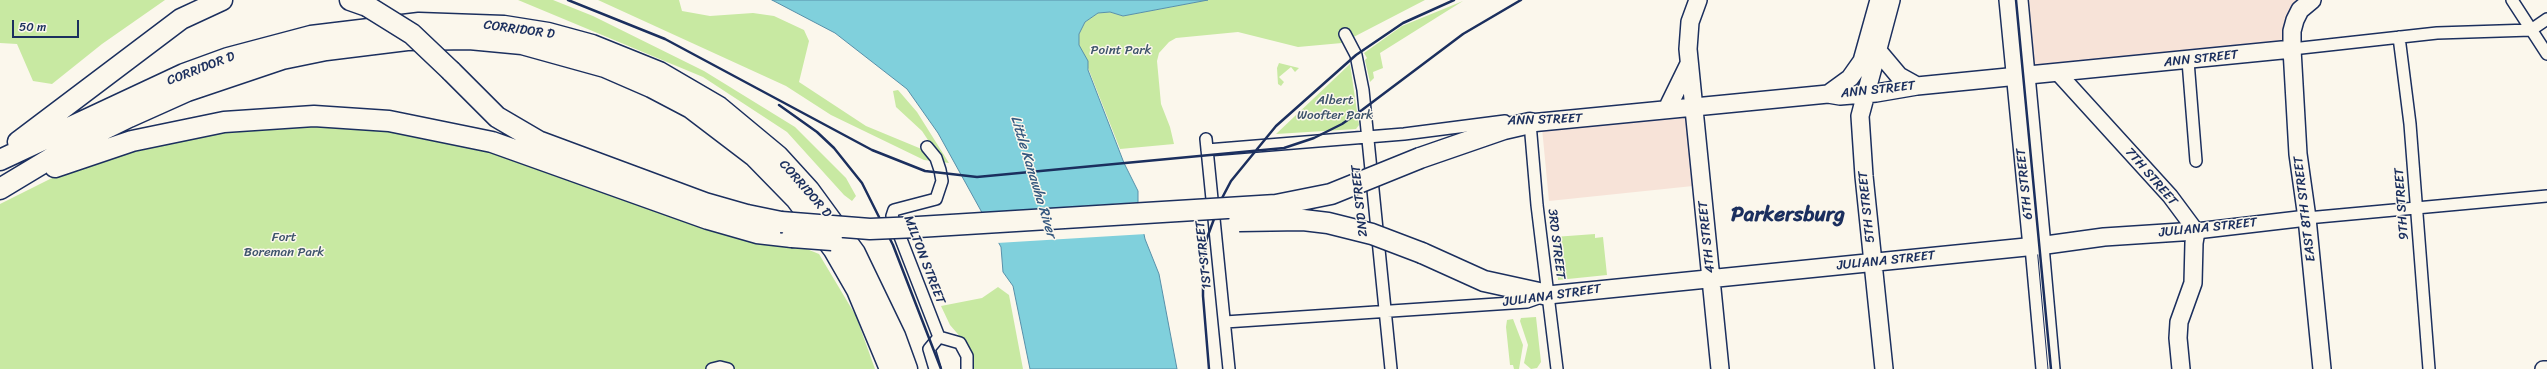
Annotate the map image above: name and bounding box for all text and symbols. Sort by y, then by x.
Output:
scale bar [14,12,81,38]
text: 50 m [19,16,46,38]
street label: CORRIDOR D [483,17,555,43]
park label: Point Park [1091,43,1151,59]
street label: ANN STREET [2163,47,2239,71]
street label: CORRIDOR D [165,49,237,89]
street label: ANN STREET [1840,78,1916,102]
park label: Albert Woofter Park [1297,93,1373,124]
street label: ANN STREET [1507,111,1583,129]
water label: Little Kanawha River [1007,114,1059,240]
street label: 7TH STREET [2122,145,2180,209]
street label: 6TH STREET [2013,148,2037,220]
street label: EAST 8TH STREET [2291,155,2319,263]
street label: CORRIDOR D [776,157,834,221]
street label: 2ND STREET [1348,164,1372,238]
street label: 9TH STREET [2392,167,2412,241]
street label: 5TH STREET [1855,170,1879,244]
street label: 4TH STREET [1695,200,1719,274]
district label: Parkersburg [1731,203,1845,229]
street label: 3RD STREET [1544,208,1568,280]
street label: MILTON STREET [900,214,948,306]
street label: JULIANA STREET [2158,215,2258,241]
street label: 1ST STREET [1193,220,1215,290]
park label: Fort Boreman Park [244,230,324,261]
street label: JULIANA STREET [1836,248,1936,274]
street label: JULIANA STREET [1502,281,1602,311]

